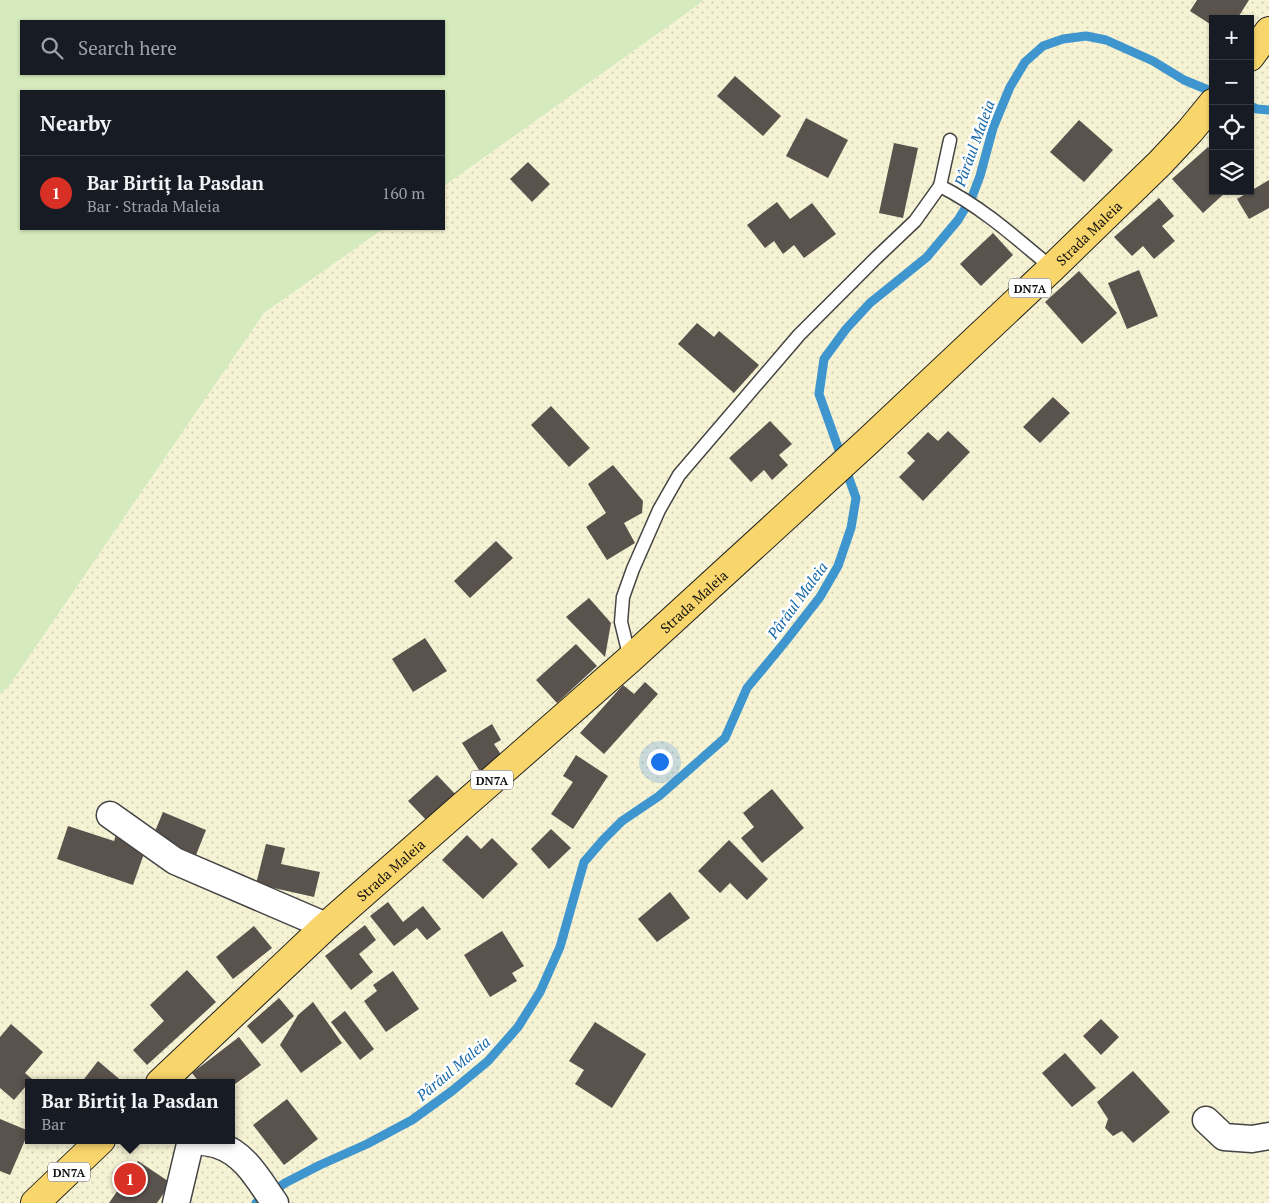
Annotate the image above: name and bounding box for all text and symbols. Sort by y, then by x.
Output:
map controls [1209,15,1254,195]
button: + [1209,15,1254,60]
search box [20,20,445,75]
icon: search [38,34,66,62]
text: Search here [78,35,177,60]
button: − [1209,60,1254,105]
water label: Pârâul Maleia [949,97,999,190]
button: locate [1209,105,1254,150]
text: Nearby [40,109,111,137]
button: layers [1209,150,1254,195]
text: Bar Birtiț la Pasdan [87,170,264,195]
text: 1 [51,182,61,204]
text: 160 m [382,182,425,204]
text: Bar · Strada Maleia [87,195,220,217]
street label: Strada Maleia [1051,196,1125,269]
road number: DN7A [1009,278,1051,298]
water label: Pârâul Maleia [762,558,832,643]
street label: Strada Maleia [656,565,731,637]
your location [647,749,673,775]
road number: DN7A [471,770,513,790]
street label: Strada Maleia [352,834,429,905]
water label: Pârâul Maleia [411,1031,494,1105]
popup [25,1079,235,1144]
text: Bar Birtiț la Pasdan [41,1088,219,1113]
text: Bar [41,1113,66,1135]
pin: 1 [114,1160,146,1198]
road number: DN7A [48,1162,90,1182]

